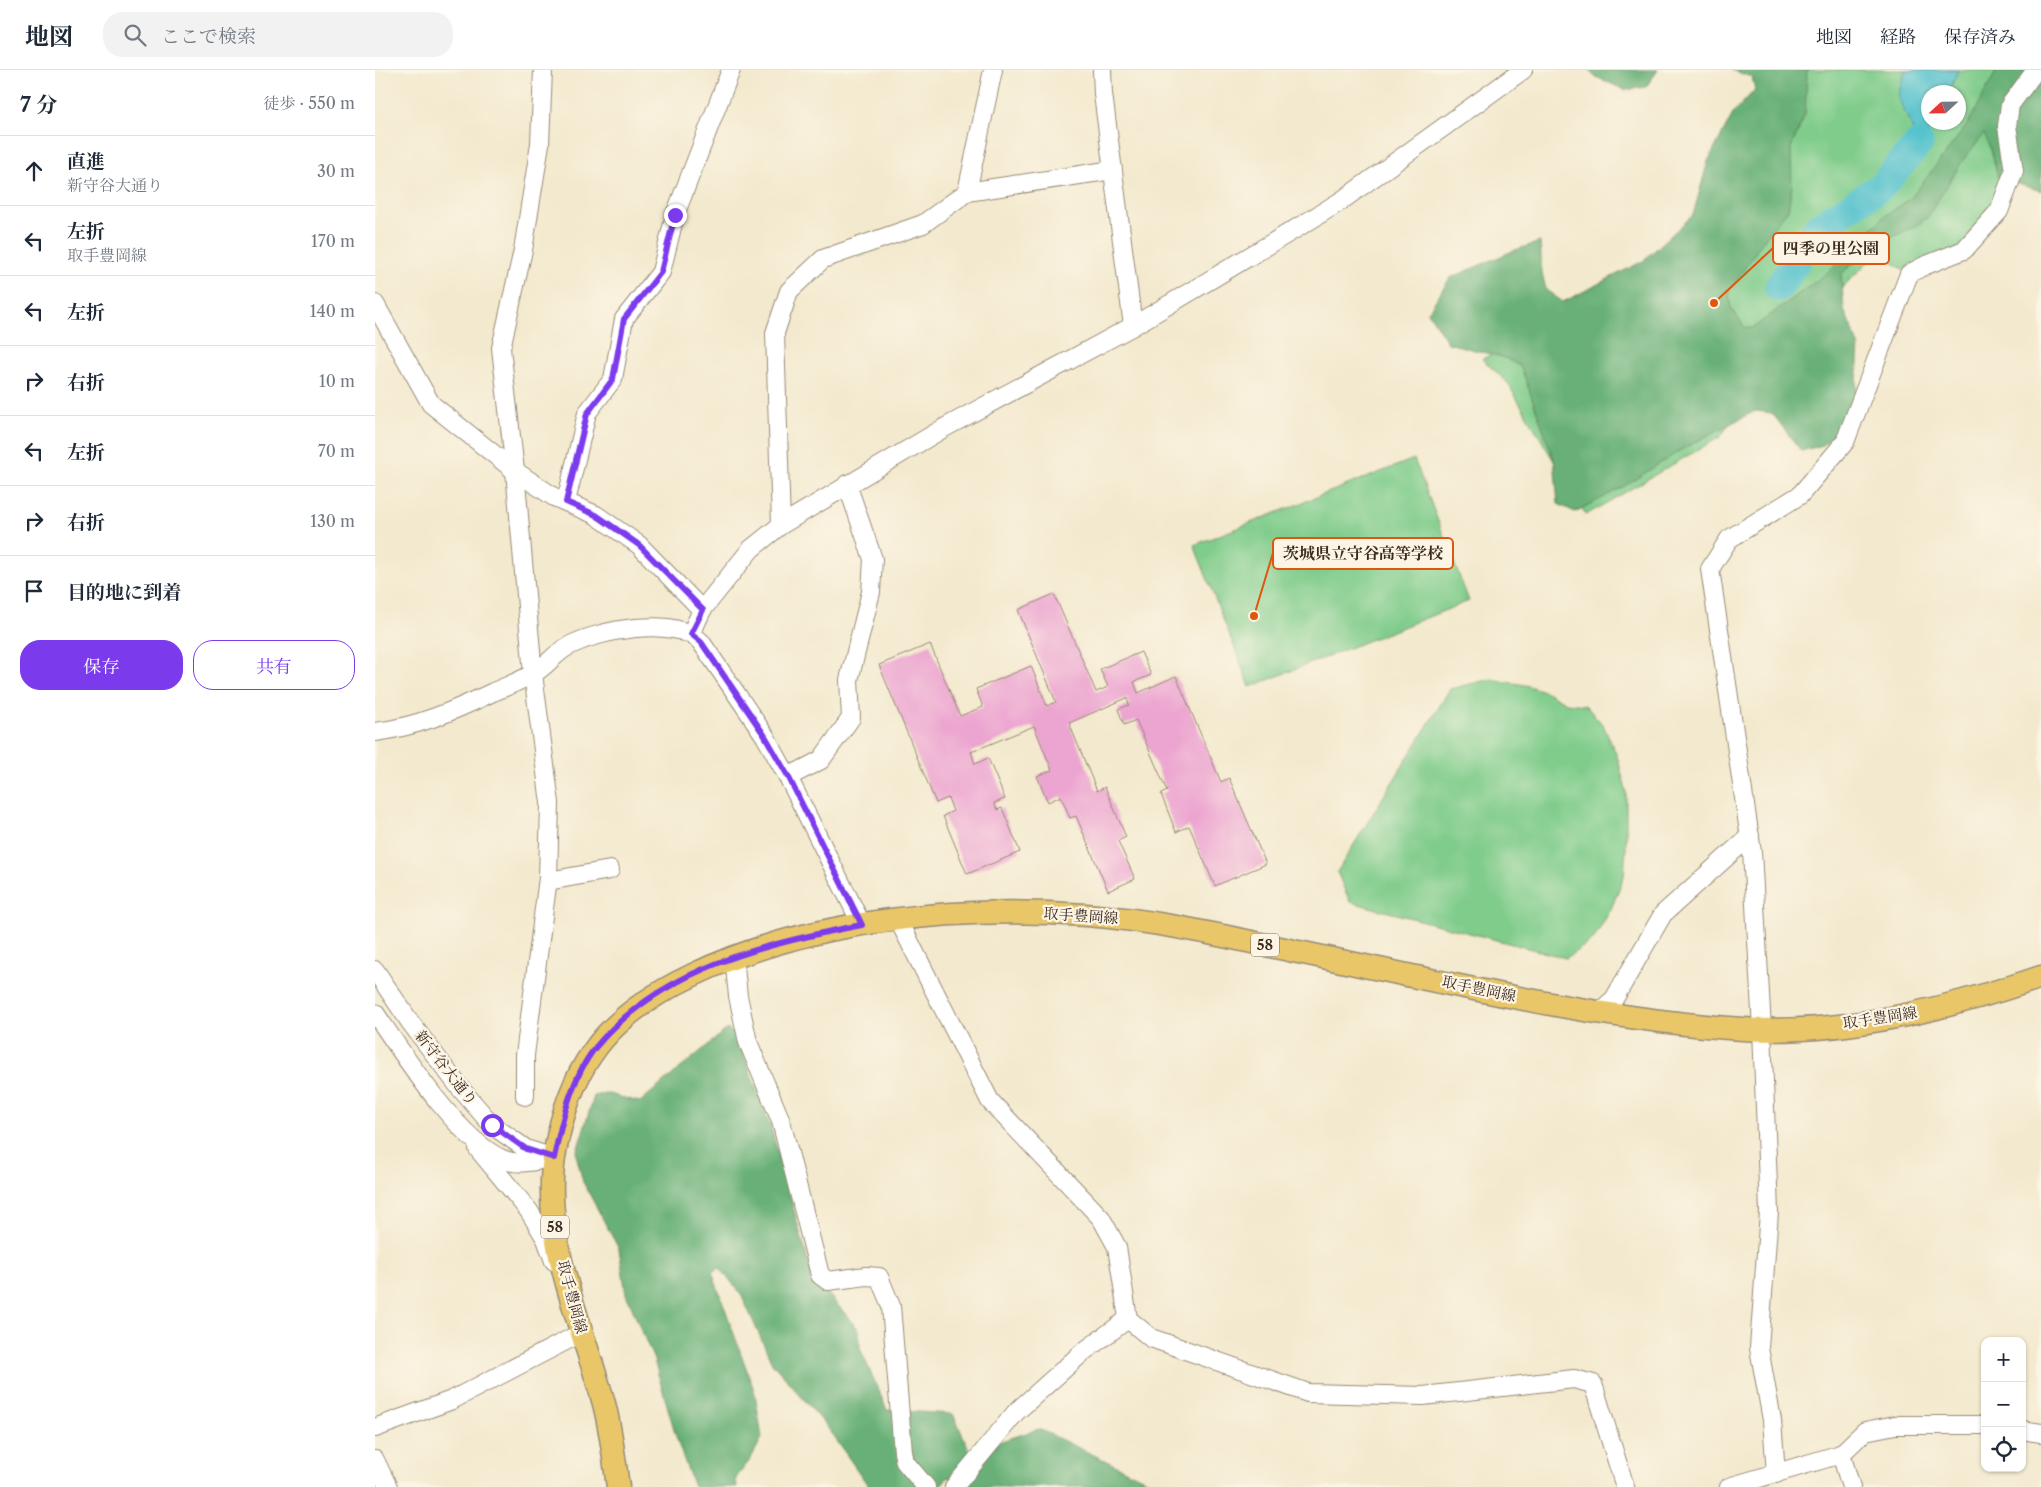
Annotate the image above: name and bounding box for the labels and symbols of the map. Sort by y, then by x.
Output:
north arrow [1921,85,1966,130]
route end [664,204,687,227]
callout: 四季の里公園 [1773,233,1889,264]
text: 四季の里公園 [1783,238,1879,258]
callout: 茨城県立守谷高等学校 [1273,538,1453,569]
text: 茨城県立守谷高等学校 [1283,543,1444,563]
street label: 取手豊岡線 [1043,903,1119,928]
road number: 58 [1251,934,1279,956]
street label: 取手豊岡線 [1440,971,1518,1006]
street label: 取手豊岡線 [1841,1002,1918,1033]
street label: 新守谷大通り [411,1026,482,1109]
route start [481,1114,504,1137]
road number: 58 [541,1216,569,1238]
street label: 取手豊岡線 [554,1258,591,1336]

